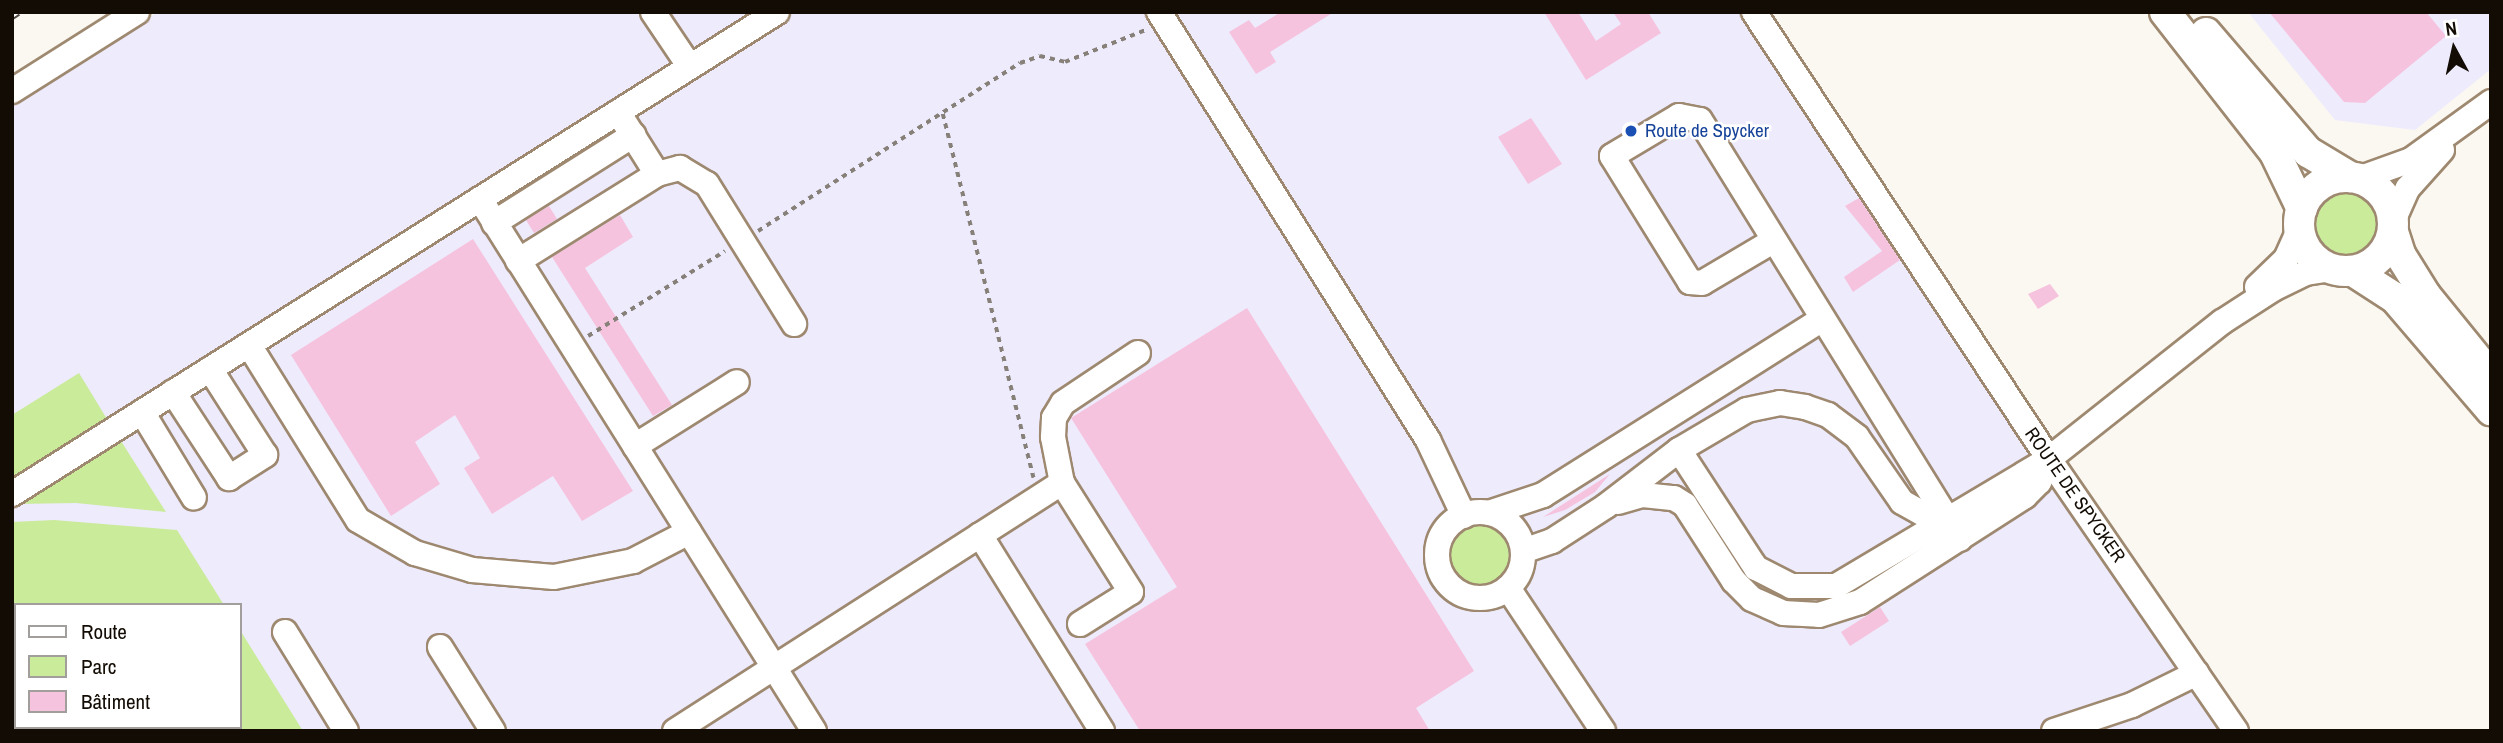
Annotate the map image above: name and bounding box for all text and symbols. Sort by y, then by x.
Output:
north arrow [2419,14,2489,84]
text: N [2444,15,2458,42]
place label: Route de Spycker [1645,120,1769,142]
marker: Route de Spycker [1623,123,1639,139]
street label: ROUTE DE SPYCKER [2020,423,2130,567]
legend [14,603,242,729]
text: Route [81,617,127,646]
text: Parc [81,652,116,681]
text: Bâtiment [81,687,150,716]

